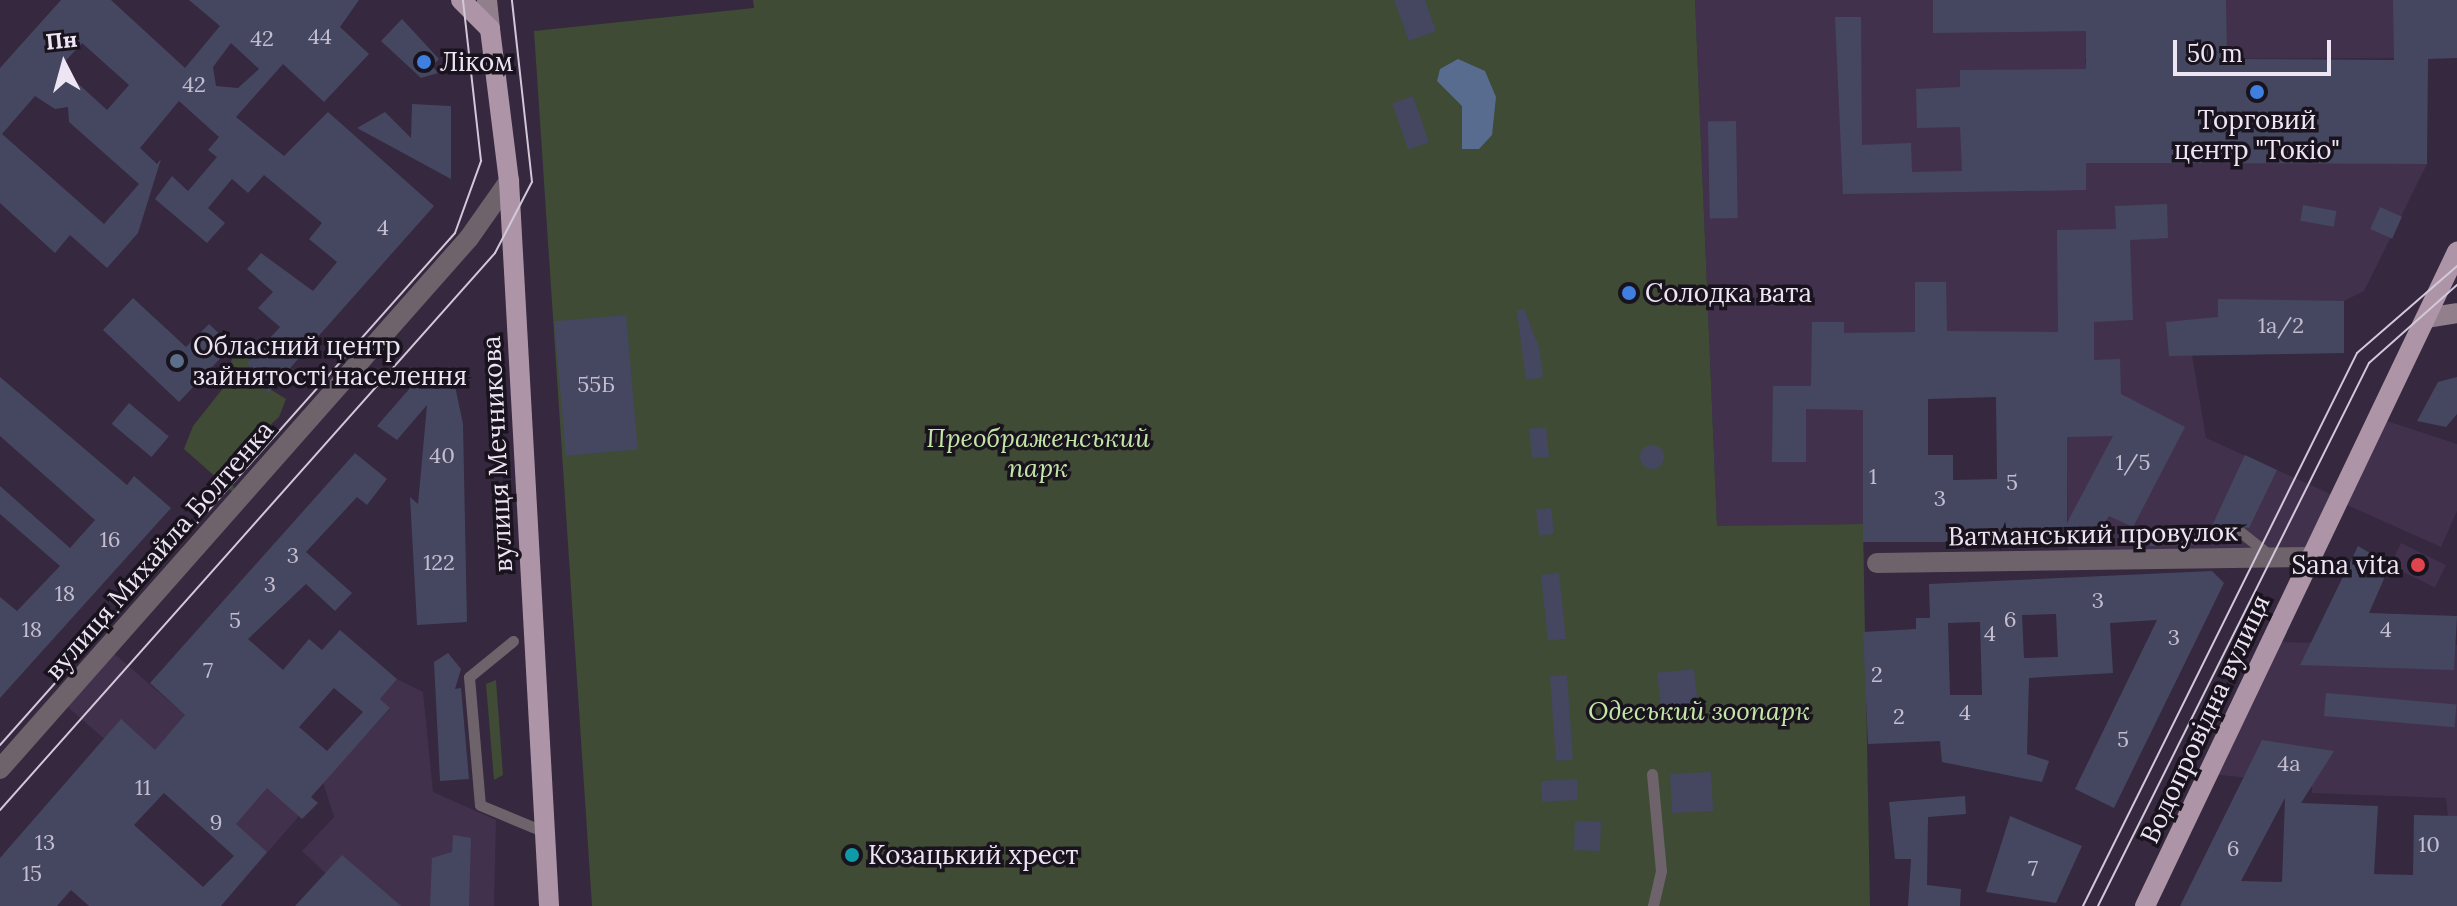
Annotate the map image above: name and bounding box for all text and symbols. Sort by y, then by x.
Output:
north arrow [24,24,104,104]
house number: 44 [308,24,332,50]
scale bar [2177,24,2335,74]
text: Пн [44,25,79,56]
house number: 42 [250,26,274,52]
text: 50 m [2187,38,2243,69]
place label: Ліком [440,46,514,78]
marker: Ліком [415,53,433,71]
house number: 42 [182,72,206,98]
marker: Торговий центр "Токіо" [2248,83,2266,101]
place label: Торговий центр "Токіо" [2174,104,2340,166]
house number: 4 [377,215,389,241]
place label: Солодка вата [1645,277,1812,309]
marker: Солодка вата [1620,284,1638,302]
house number: 1а/2 [2258,313,2304,339]
place label: Обласний центр зайнятості населення [193,330,467,392]
street label: вулиця Мечникова [475,335,519,573]
marker: Обласний центр зайнятості населення [168,352,186,370]
house number: 55Б [577,372,615,398]
street label: вулиця Михайла Болтенка [38,414,280,686]
park label: Преображенський парк [926,422,1150,484]
house number: 40 [429,443,455,469]
house number: 1/5 [2116,450,2150,476]
house number: 1 [1869,464,1877,490]
house number: 5 [2006,470,2018,496]
house number: 3 [1934,486,1946,512]
street label: Ватманський провулок [1948,516,2238,552]
house number: 16 [100,527,120,553]
house number: 3 [287,543,299,569]
place label: Sana vita [2291,549,2400,581]
house number: 122 [423,550,455,576]
marker: Sana vita [2407,554,2429,576]
house number: 3 [264,572,276,598]
house number: 18 [55,581,75,607]
house number: 3 [2092,588,2104,614]
street label: Водопровідна вулиця [2134,590,2276,848]
house number: 6 [2004,607,2016,633]
house number: 5 [229,608,241,634]
house number: 18 [22,617,42,643]
house number: 4 [2380,617,2392,643]
house number: 4 [1984,621,1996,647]
house number: 3 [2168,625,2180,651]
house number: 7 [203,658,213,684]
house number: 2 [1871,662,1883,688]
park label: Одеський зоопарк [1588,695,1810,727]
house number: 4 [1959,700,1971,726]
house number: 2 [1893,704,1905,730]
house number: 5 [2117,727,2129,753]
house number: 4а [2277,751,2301,777]
house number: 11 [135,775,151,801]
house number: 9 [210,810,222,836]
house number: 13 [35,830,55,856]
house number: 10 [2418,832,2440,858]
house number: 6 [2227,836,2239,862]
place label: Козацький хрест [868,839,1078,871]
marker: Козацький хрест [843,846,861,864]
house number: 7 [2028,856,2038,882]
house number: 15 [22,861,42,887]

